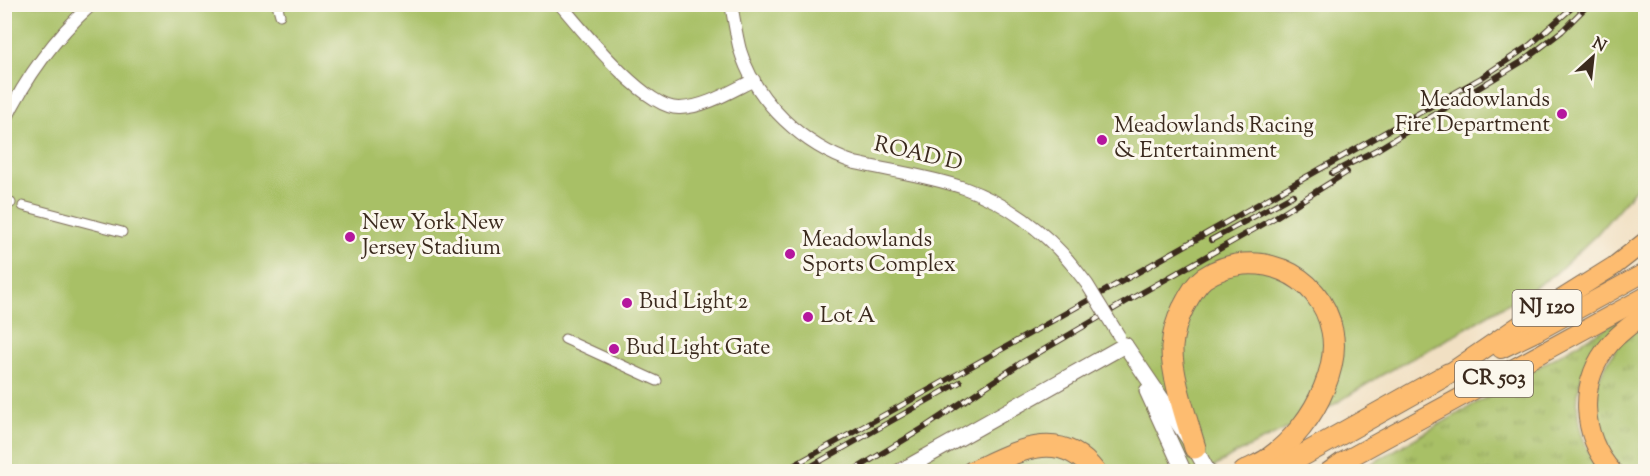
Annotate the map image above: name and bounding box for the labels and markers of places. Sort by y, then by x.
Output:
place label: Meadowlands Fire Department [1395,85,1550,142]
marker: Meadowlands Fire Department [1555,107,1569,121]
place label: Meadowlands Racing & Entertainment [1114,111,1314,168]
marker: Meadowlands Racing & Entertainment [1095,133,1109,147]
place label: New York New Jersey Stadium [361,208,505,265]
place label: Meadowlands Sports Complex [802,225,956,282]
marker: New York New Jersey Stadium [343,230,357,244]
marker: Meadowlands Sports Complex [783,247,797,261]
place label: Bud Light 2 [639,287,748,319]
marker: Bud Light 2 [620,296,634,310]
place label: Lot A [820,301,875,333]
marker: Lot A [801,310,815,324]
place label: Bud Light Gate [626,333,770,365]
marker: Bud Light Gate [607,342,621,356]

